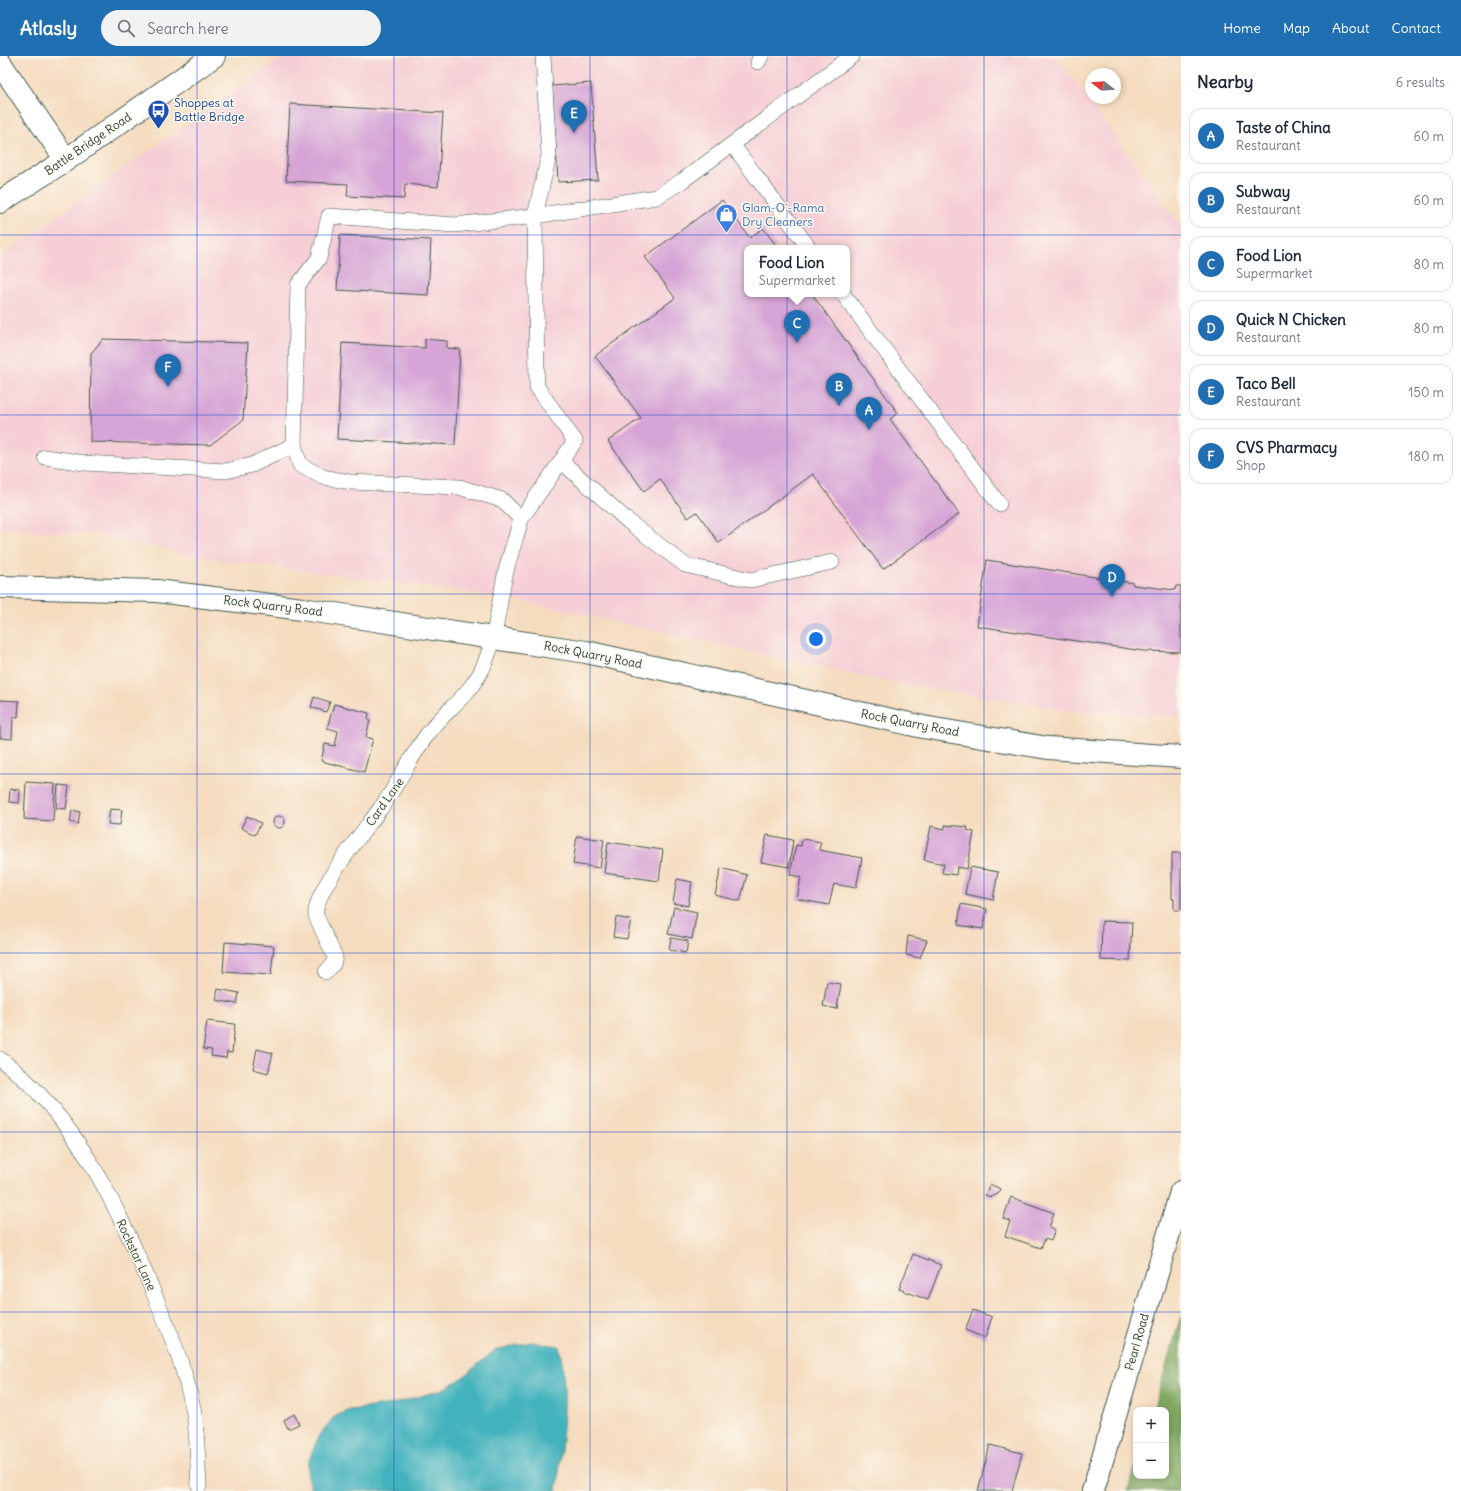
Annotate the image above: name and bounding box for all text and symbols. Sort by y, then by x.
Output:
search box [101,10,381,46]
text: Atlasly [20,16,77,40]
icon: search [115,17,137,39]
text: Search here [147,19,229,38]
text: Home [1223,19,1261,37]
text: Map [1283,19,1310,37]
text: About [1332,19,1370,37]
text: Contact [1392,19,1441,37]
north arrow [1085,68,1121,104]
text: Nearby [1197,71,1253,93]
text: 6 results [1396,74,1445,91]
place label: Shoppes at Battle Bridge [174,95,244,124]
bus stop icon: Shoppes at Battle Bridge [145,97,171,130]
pin: E [561,100,587,133]
street label: Battle Bridge Road [41,109,134,178]
text: Taste of China [1236,118,1331,137]
text: A [1207,128,1215,145]
text: 60 m [1413,128,1444,145]
text: Restaurant [1236,137,1301,154]
text: Subway [1236,182,1290,201]
text: B [1207,192,1215,209]
text: 60 m [1413,192,1444,209]
place label: Glam-O'-Rama Dry Cleaners [742,200,824,229]
text: Restaurant [1236,201,1301,218]
shop icon: Glam-O'-Rama Dry Cleaners [714,202,740,235]
popup [744,245,850,297]
text: Food Lion [1236,246,1302,265]
text: Food Lion [759,253,824,272]
text: C [1207,256,1215,273]
text: 80 m [1413,256,1444,273]
text: Supermarket [1236,265,1313,282]
text: Supermarket [759,272,835,289]
pin: C [784,310,810,343]
text: Quick N Chicken [1236,310,1346,329]
text: D [1206,320,1216,337]
text: 80 m [1413,320,1444,337]
text: Restaurant [1236,329,1301,346]
pin: F [155,354,181,387]
pin: B [826,373,852,406]
text: Taco Bell [1236,374,1296,393]
text: E [1207,384,1215,401]
text: 150 m [1408,384,1444,401]
text: Restaurant [1236,393,1301,410]
pin: A [856,397,882,430]
text: CVS Pharmacy [1236,438,1337,457]
text: F [1207,448,1215,465]
text: 180 m [1408,448,1444,465]
text: Shop [1236,457,1265,474]
pin: D [1099,564,1125,597]
street label: Rock Quarry Road [223,592,324,619]
your location [806,629,826,649]
street label: Rock Quarry Road [543,638,644,671]
street label: Rock Quarry Road [860,706,961,739]
street label: Card Lane [362,774,407,829]
street label: Rockstar Lane [113,1217,160,1293]
street label: Pearl Road [1121,1312,1152,1372]
map controls [1133,1407,1169,1479]
button: + [1133,1407,1169,1443]
button: − [1133,1443,1169,1479]

